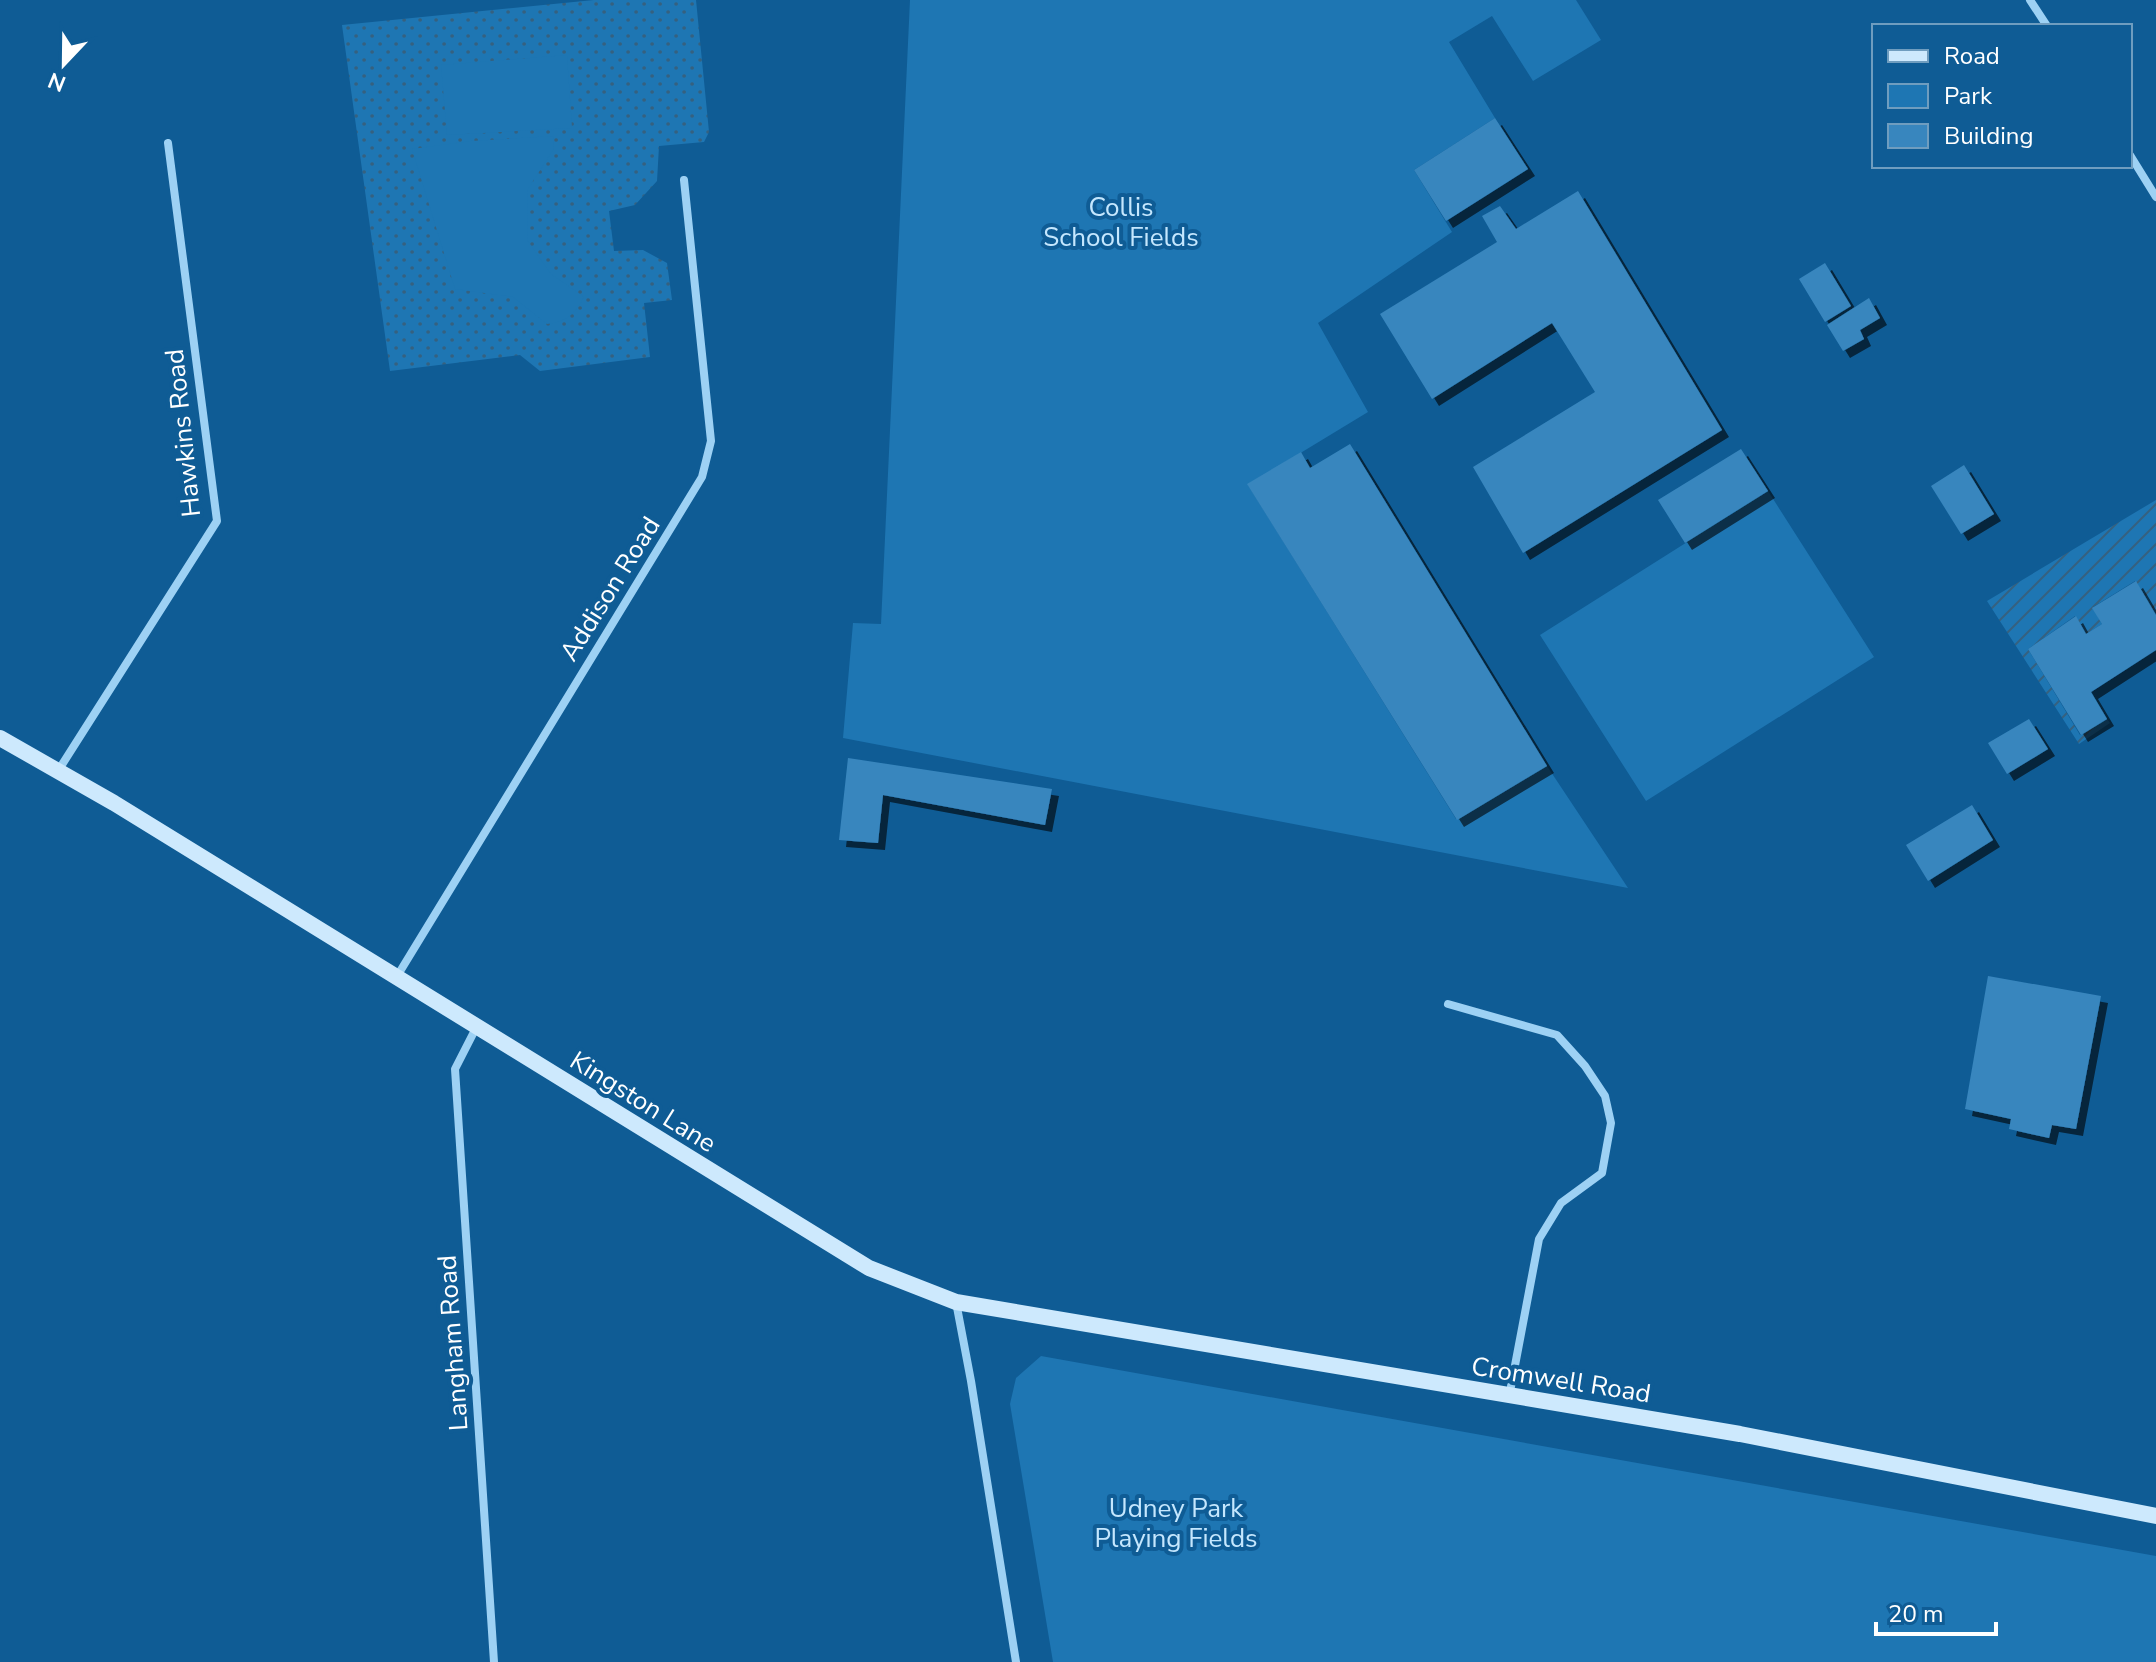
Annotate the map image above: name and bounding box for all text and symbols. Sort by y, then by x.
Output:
north arrow [24,24,104,104]
legend [1872,24,2132,168]
text: Road [1944,40,2000,72]
text: N [44,65,70,99]
text: Park [1944,80,1993,112]
text: Building [1944,120,2034,152]
park label: Collis School Fields [1043,190,1199,255]
street label: Hawkins Road [157,347,209,519]
street label: Addison Road [552,510,668,668]
street label: Kingston Lane [563,1043,723,1161]
street label: Langham Road [429,1254,477,1432]
street label: Cromwell Road [1469,1349,1653,1411]
park label: Udney Park Playing Fields [1094,1491,1258,1556]
scale bar [1876,1586,1996,1636]
text: 20 m [1888,1598,1944,1630]

